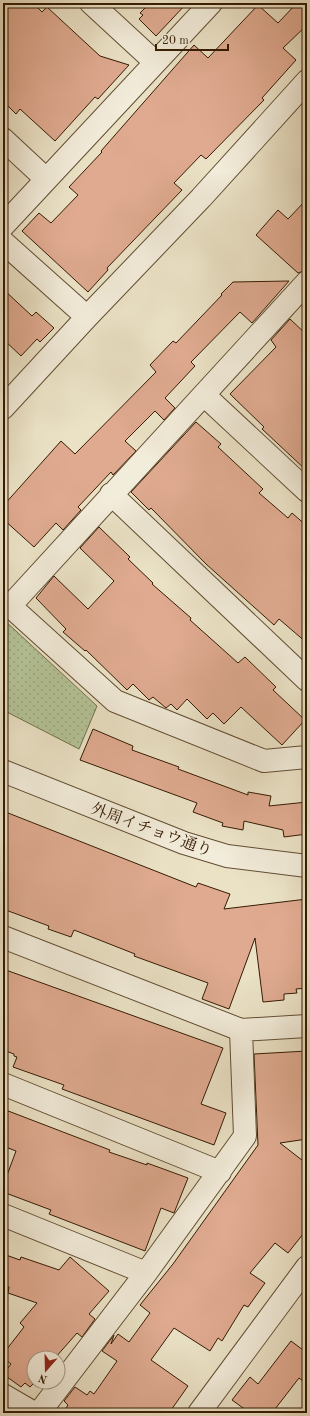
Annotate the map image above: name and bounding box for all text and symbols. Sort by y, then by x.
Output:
scale bar [156,26,228,52]
text: 20 m [162,35,189,47]
street label: 外周イチョウ通り [89,800,215,860]
north arrow [26,1350,66,1390]
text: N [37,1371,49,1385]

